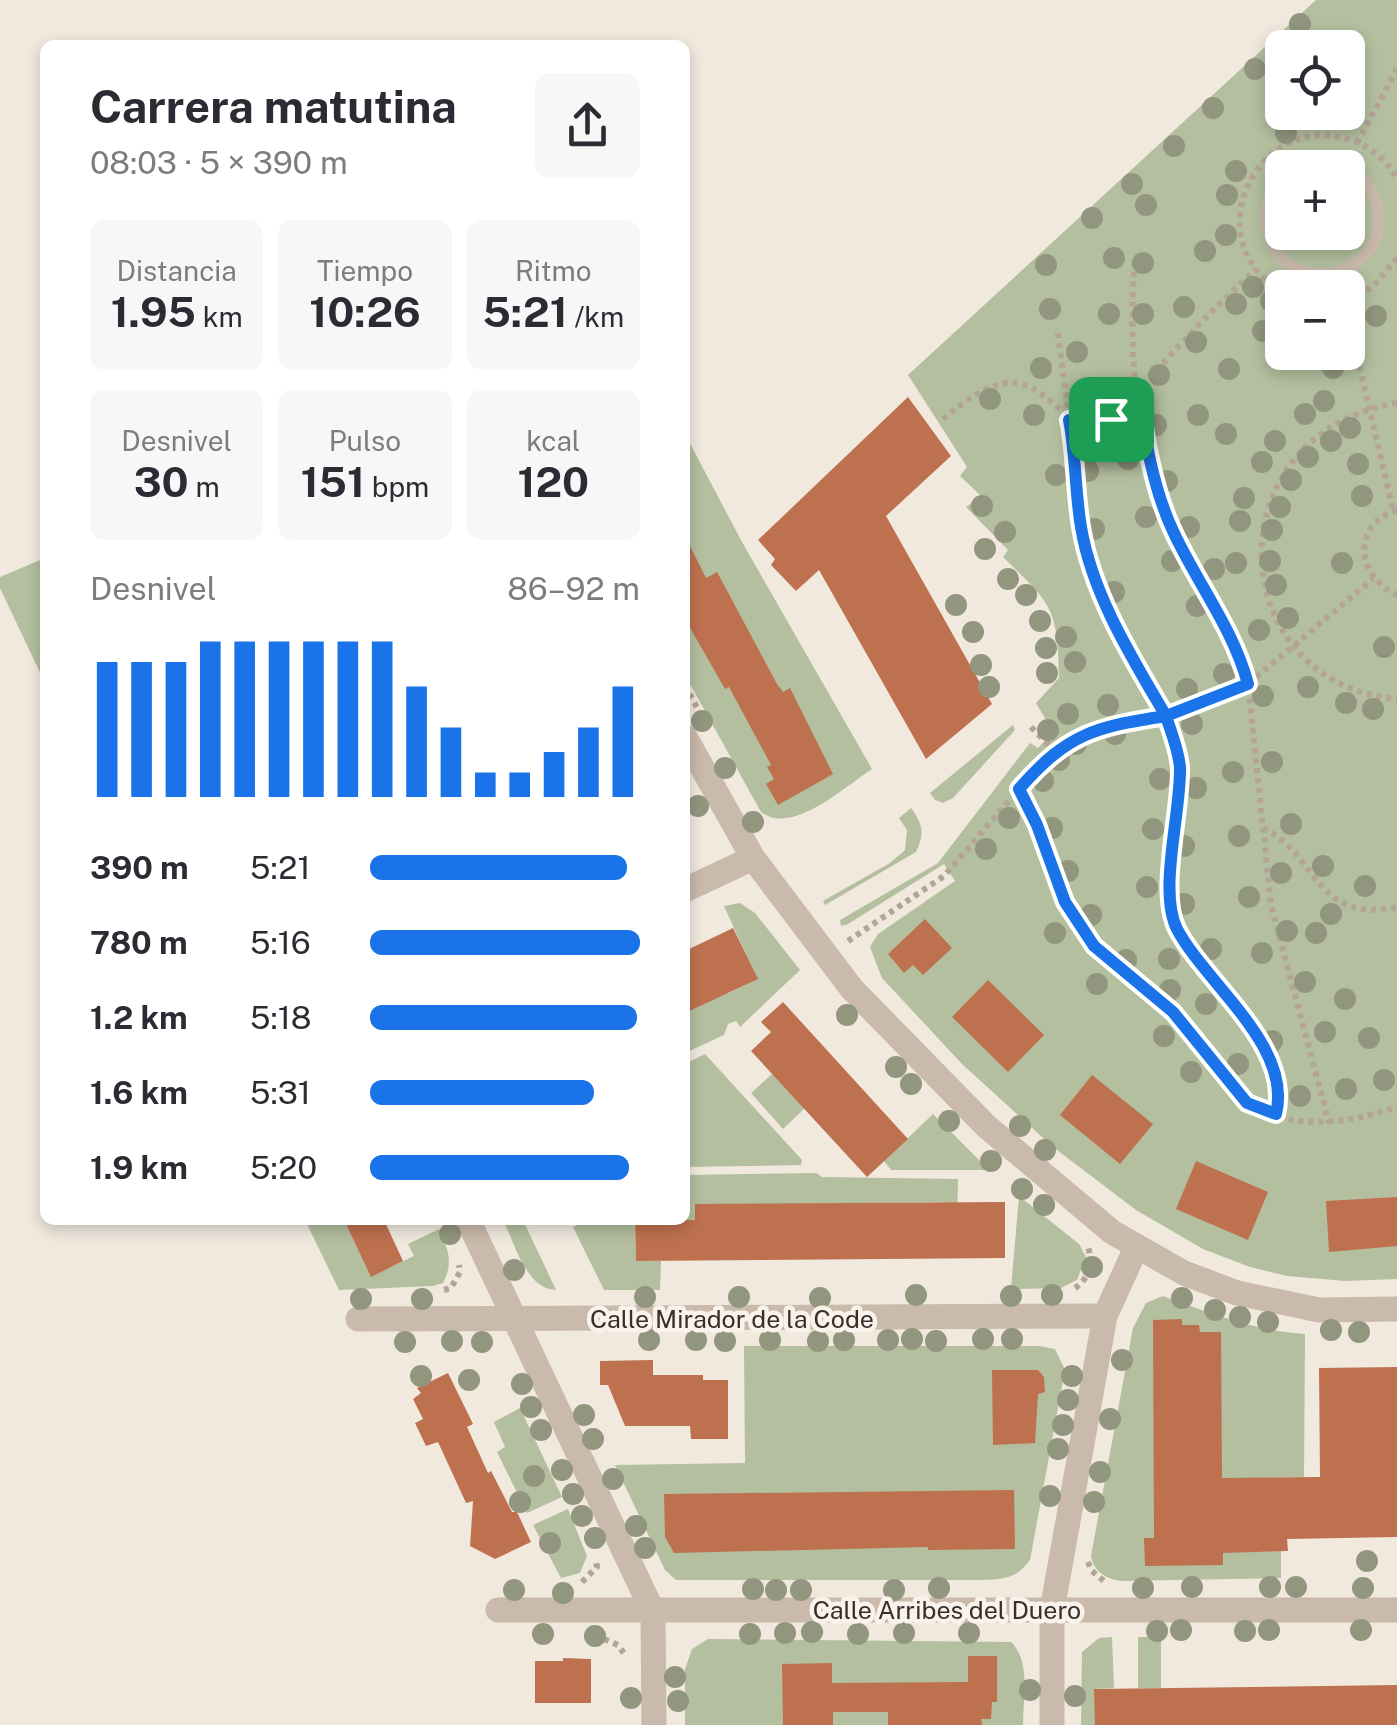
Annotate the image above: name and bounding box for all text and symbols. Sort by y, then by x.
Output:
map controls [1265,30,1365,370]
button: locate [1265,30,1365,130]
button: share [535,73,640,178]
text: Carrera matutina [90,80,457,133]
text: 08:03 · 5 × 390 m [90,144,348,181]
button: + [1265,150,1365,250]
text: Distancia [117,254,237,287]
text: Tiempo [317,254,413,287]
text: Ritmo [515,254,592,287]
button: − [1265,270,1365,370]
text: 1.95 [111,287,196,336]
text: 10:26 [309,287,421,336]
text: 5:21 [482,287,568,336]
text: km [196,300,243,333]
text: /km [568,300,624,333]
pin [1069,377,1154,462]
icon: arrive [1084,392,1139,447]
text: Desnivel [121,424,232,457]
text: Pulso [329,424,401,457]
text: kcal [526,424,580,457]
text: 30 [134,457,189,506]
text: 151 [301,457,365,506]
text: 120 [517,457,589,506]
text: m [189,470,220,503]
text: bpm [365,470,429,503]
text: Desnivel [90,570,216,607]
text: 86–92 m [507,570,640,607]
text: 390 m [90,849,189,886]
text: 5:21 [250,849,310,886]
text: 780 m [90,924,188,961]
text: 5:16 [250,924,311,961]
text: 1.2 km [90,999,188,1036]
text: 5:18 [250,999,311,1036]
text: 1.6 km [90,1074,188,1111]
text: 5:31 [250,1074,311,1111]
text: 1.9 km [90,1149,188,1186]
text: 5:20 [250,1149,317,1186]
street label: Calle Mirador de la Code [590,1304,874,1334]
street label: Calle Arribes del Duero [813,1595,1081,1625]

